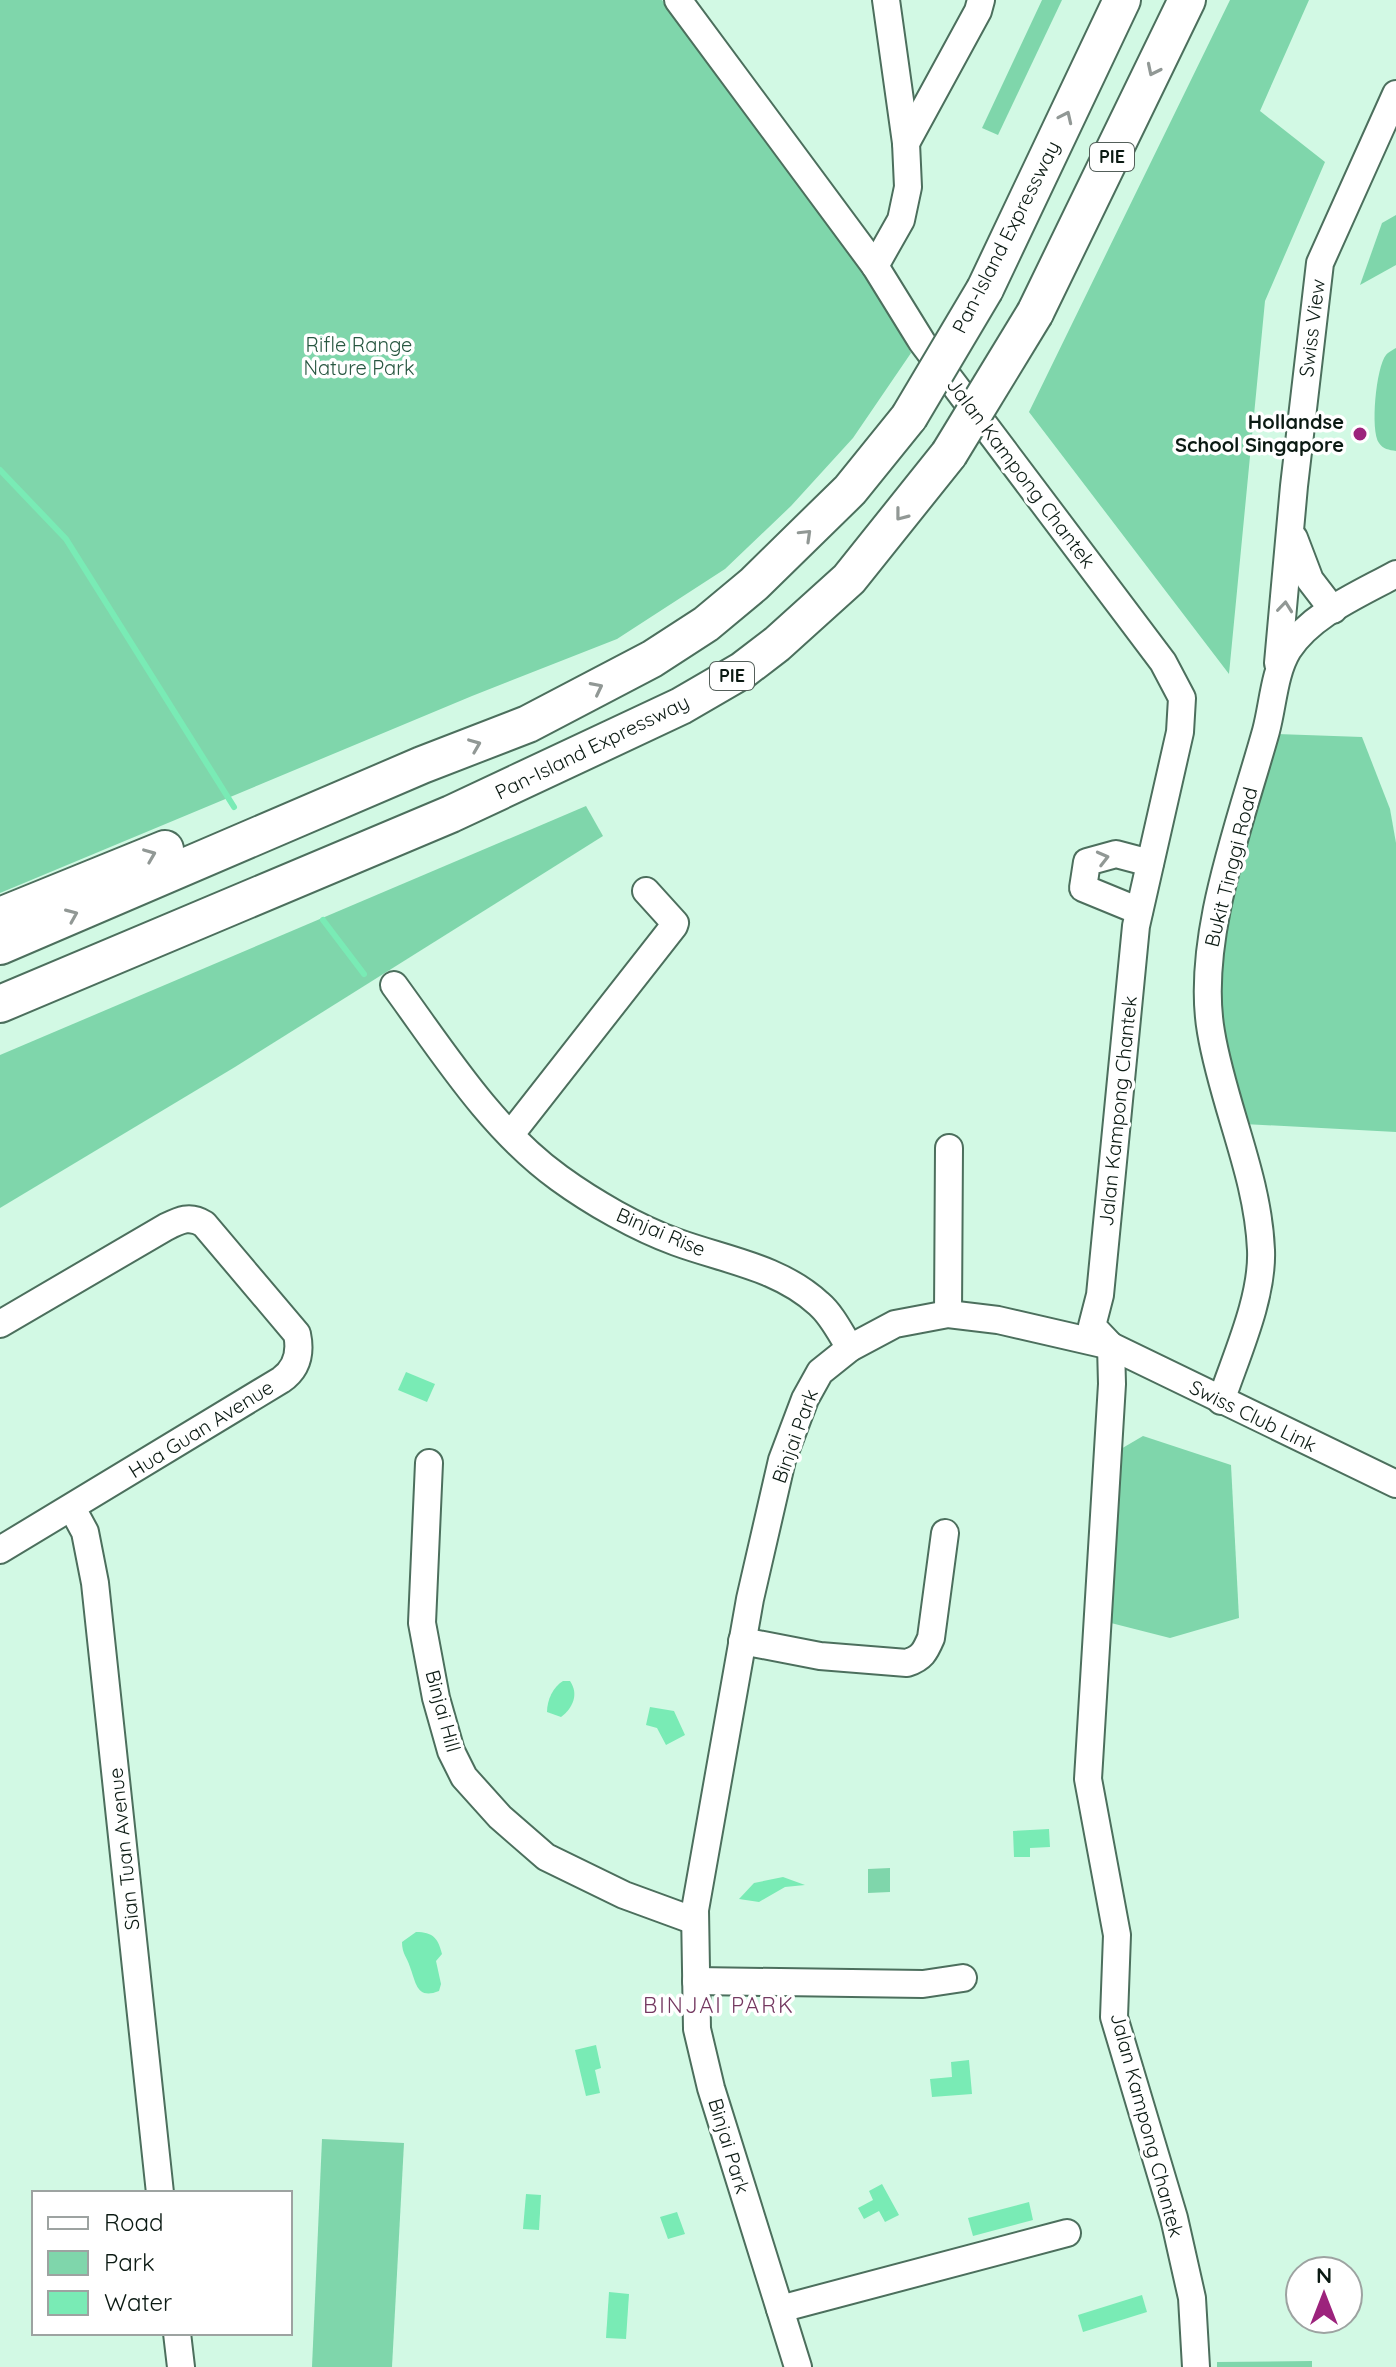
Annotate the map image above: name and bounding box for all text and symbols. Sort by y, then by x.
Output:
one-way arrow [1147,62,1163,77]
one-way arrow [1056,111,1072,125]
street label: Pan-Island Expressway [946,136,1065,337]
road number: PIE [1090,143,1134,171]
street label: Swiss View [1293,277,1330,378]
park label: Rifle Range Nature Park [303,332,415,380]
street label: Jalan Kampong Chantek [942,373,1101,573]
place label: Hollandse School Singapore [1175,409,1344,457]
marker: Hollandse School Singapore [1351,425,1369,443]
one-way arrow [896,506,911,520]
one-way arrow [796,531,811,545]
one-way arrow [1276,600,1293,613]
road number: PIE [710,662,754,690]
one-way arrow [588,682,603,697]
street label: Pan-Island Expressway [491,689,693,804]
one-way arrow [467,738,481,754]
street label: Bukit Tinggi Road [1199,784,1262,949]
one-way arrow [142,848,156,865]
one-way arrow [1096,850,1110,867]
one-way arrow [64,909,78,925]
street label: Jalan Kampong Chantek [1093,994,1142,1227]
street label: Binjai Rise [613,1202,710,1262]
street label: Hua Guan Avenue [124,1374,278,1483]
street label: Swiss Club Link [1186,1374,1321,1457]
street label: Binjai Park [766,1385,823,1486]
street label: Binjai Hill [421,1667,466,1755]
street label: Sian Tuan Avenue [103,1767,144,1932]
district label: BINJAI PARK [643,1991,795,2019]
street label: Jalan Kampong Chantek [1105,2010,1190,2240]
street label: Binjai Park [703,2095,756,2197]
legend [32,2191,292,2335]
text: Road [104,2207,164,2237]
text: Park [104,2247,155,2277]
north arrow [1284,2255,1364,2335]
text: N [1316,2261,1332,2289]
text: Water [104,2287,172,2317]

